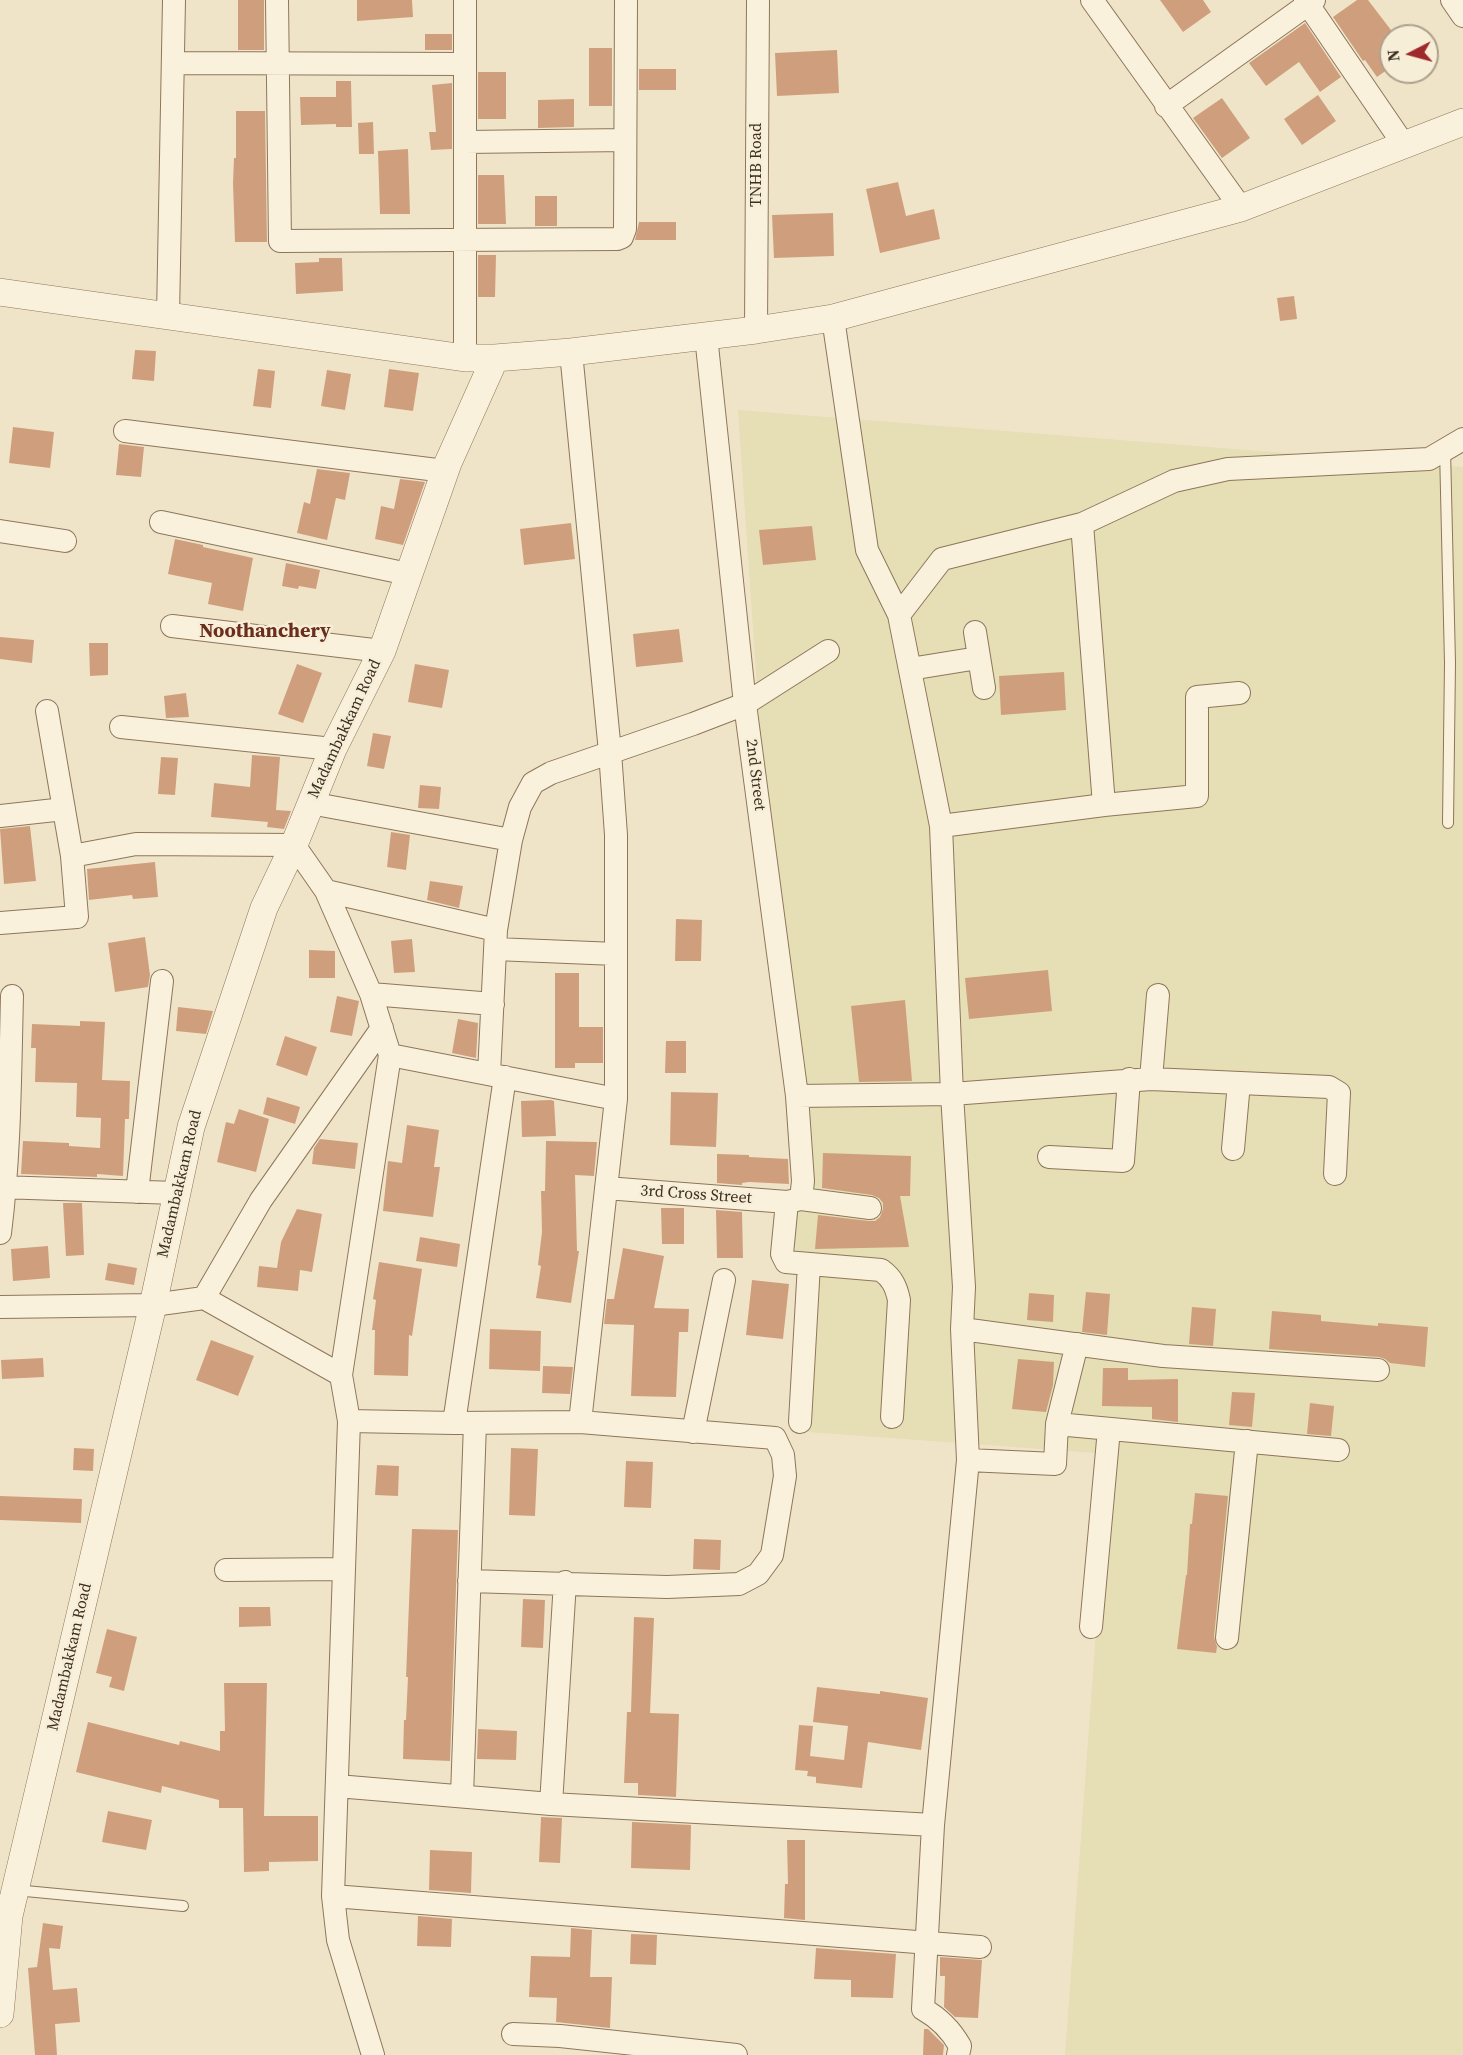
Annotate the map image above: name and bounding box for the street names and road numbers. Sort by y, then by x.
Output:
street label: TNHB Road [747,123,767,207]
street label: Madambakkam Road [304,657,386,801]
street label: 2nd Street [741,738,769,812]
street label: Madambakkam Road [154,1108,206,1260]
street label: 3rd Cross Street [640,1182,752,1208]
street label: Madambakkam Road [44,1581,96,1733]

